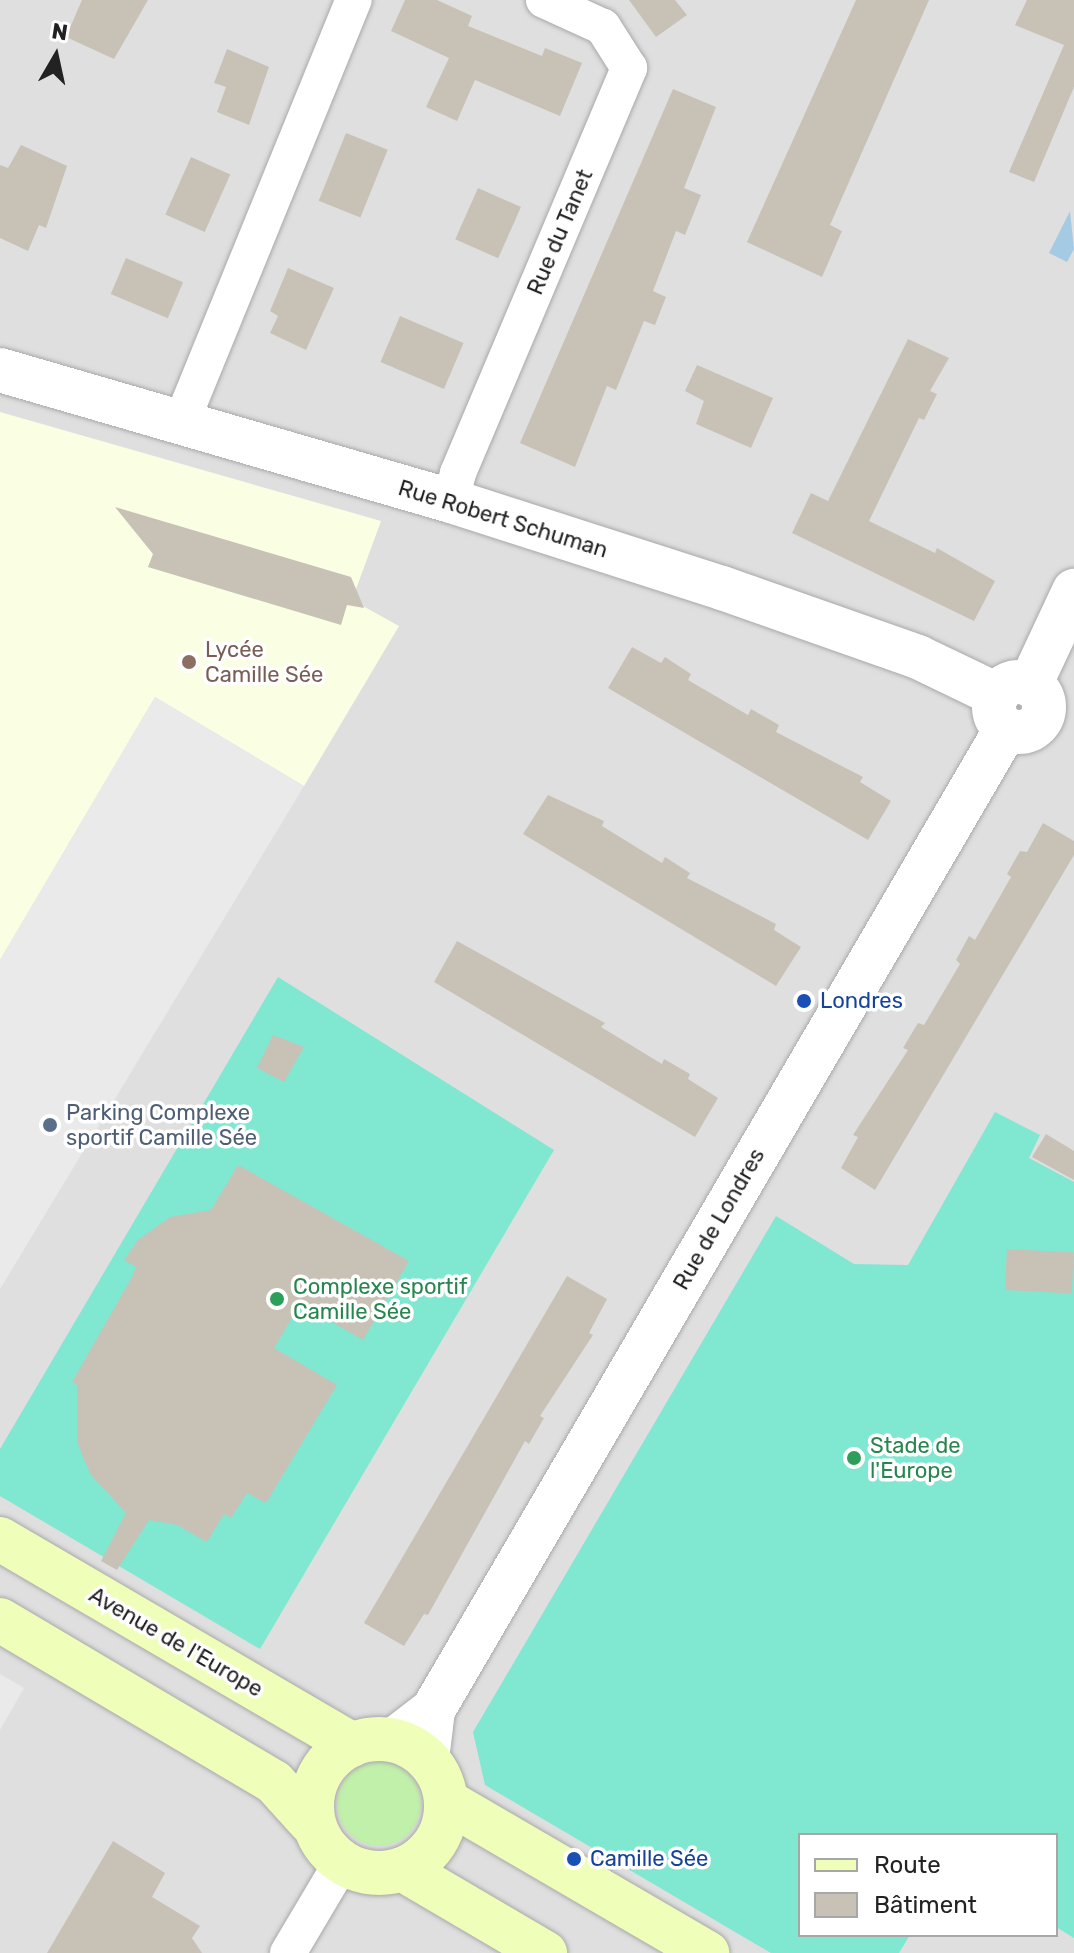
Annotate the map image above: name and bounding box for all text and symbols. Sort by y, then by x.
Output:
north arrow [16,16,96,96]
text: N [50,17,70,46]
street label: Rue du Tanet [522,165,598,299]
street label: Rue Robert Schuman [395,475,611,563]
place label: Lycée Camille Sée [205,636,323,688]
marker: Lycée Camille Sée [180,653,198,671]
place label: Londres [820,988,903,1014]
marker: Londres [795,992,813,1010]
place label: Parking Complexe sportif Camille Sée [66,1099,258,1150]
marker: Parking Complexe sportif Camille Sée [41,1116,59,1134]
street label: Rue de Londres [668,1144,770,1294]
place label: Complexe sportif Camille Sée [293,1273,467,1324]
marker: Complexe sportif Camille Sée [268,1290,286,1308]
place label: Stade de l'Europe [870,1432,961,1484]
marker: Stade de l'Europe [845,1449,863,1467]
street label: Avenue de l'Europe [85,1582,267,1702]
legend [798,1833,1058,1937]
place label: Camille Sée [590,1846,708,1872]
marker: Camille Sée [565,1850,583,1868]
text: Route [874,1851,941,1879]
text: Bâtiment [874,1891,977,1919]

